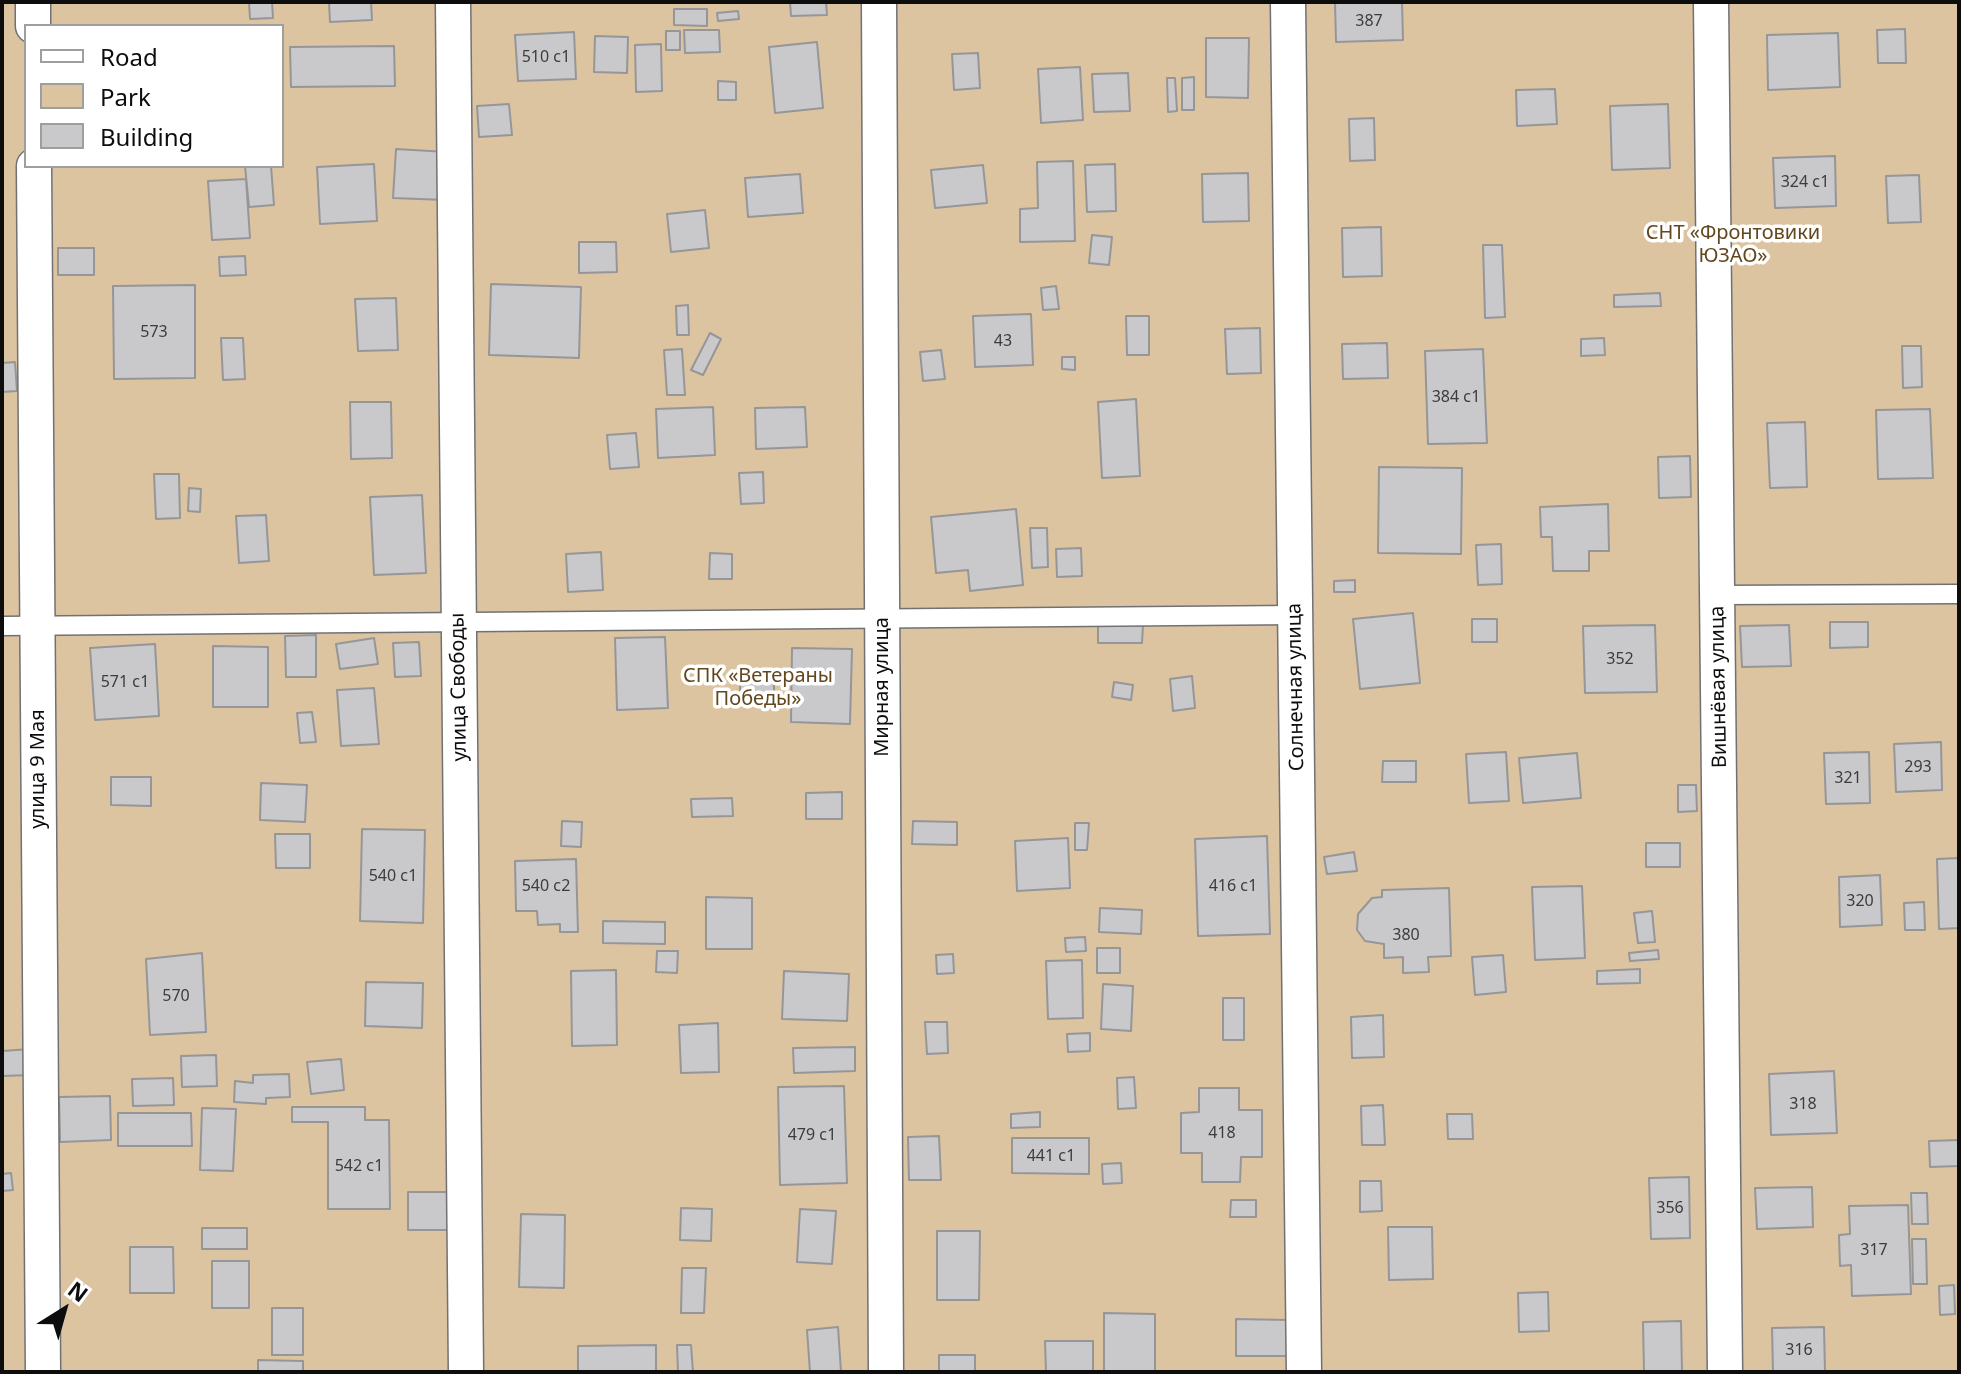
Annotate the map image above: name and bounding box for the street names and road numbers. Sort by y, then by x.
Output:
street label: Солнечная улица [1283,603,1309,771]
street label: Вишнёвая улица [1706,606,1732,768]
street label: улица Свободы [446,612,472,762]
street label: Мирная улица [870,617,894,757]
street label: улица 9 Мая [26,709,50,829]

